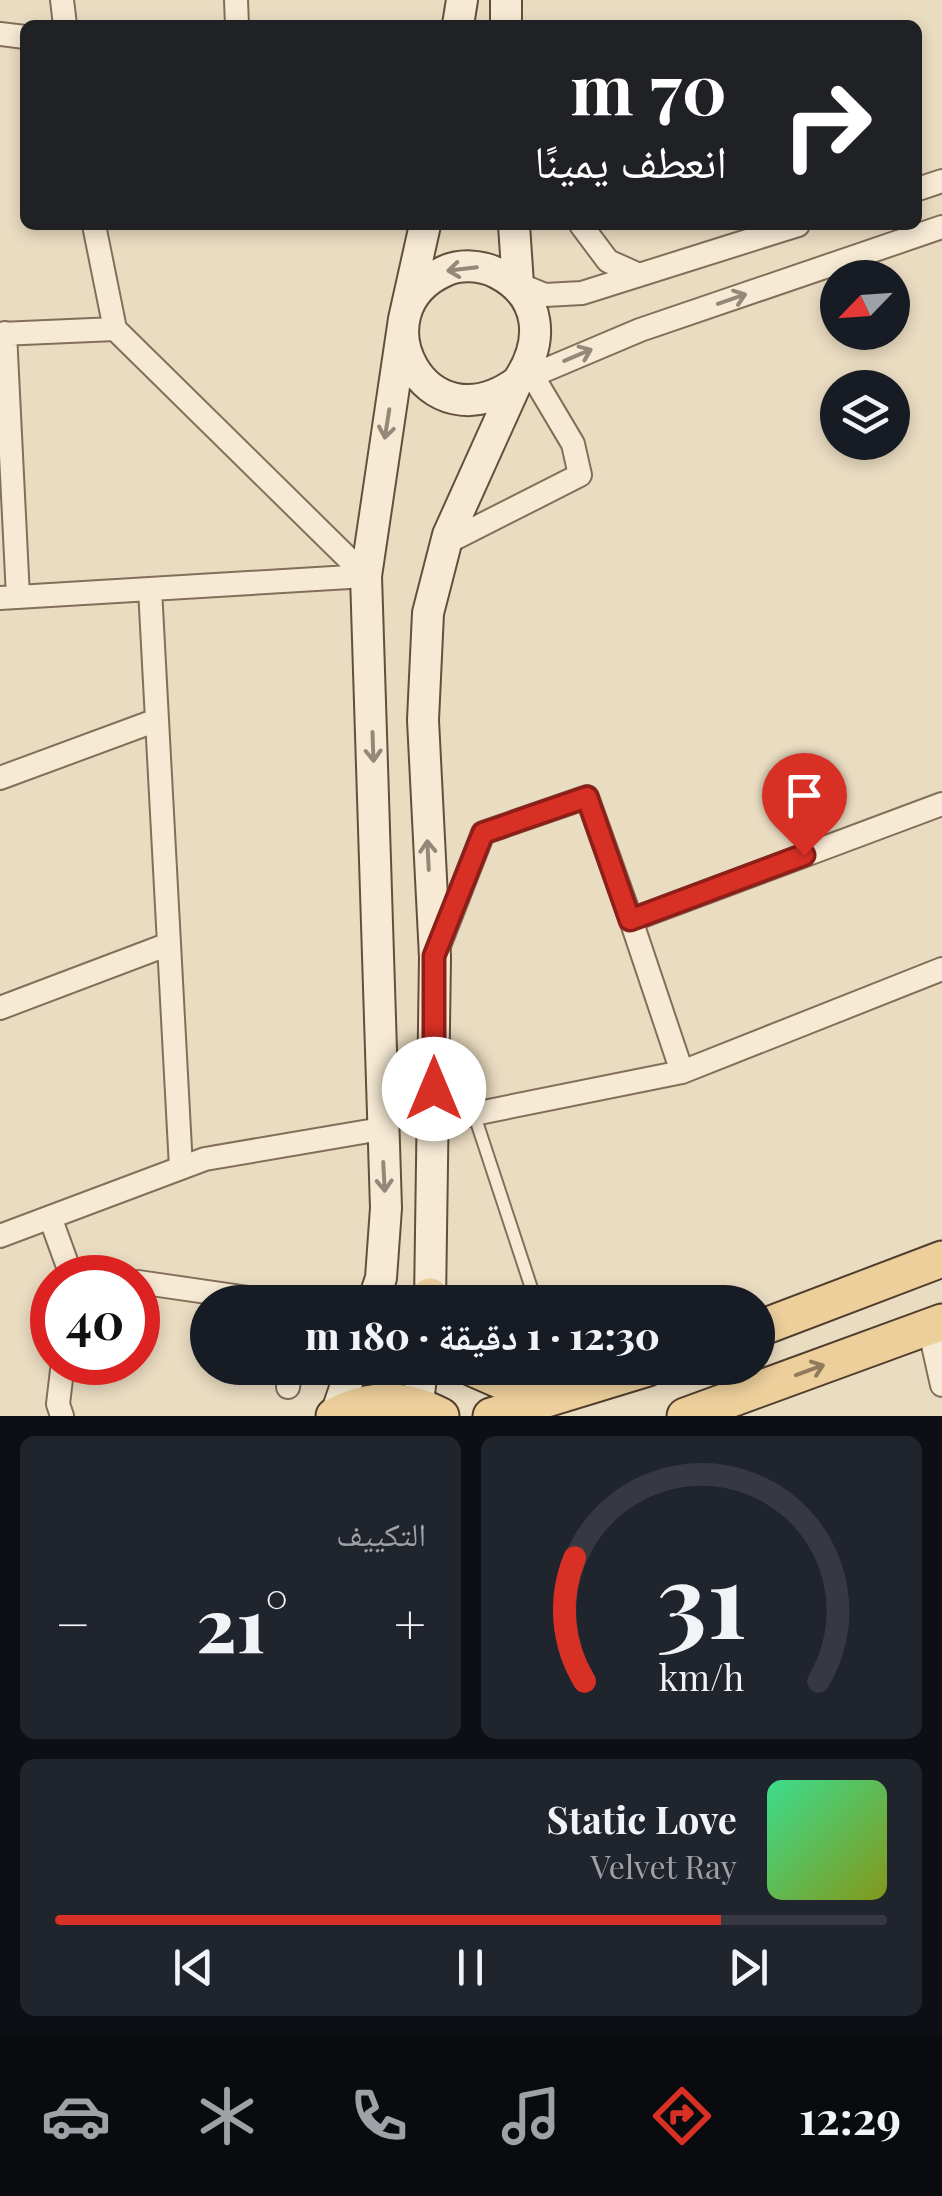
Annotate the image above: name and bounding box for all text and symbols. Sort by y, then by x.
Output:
text: 70 m [570,39,727,133]
icon: right [762,60,892,190]
text: انعطف يمينًا [534,129,727,189]
one-way arrow [446,260,479,279]
north arrow [820,260,910,350]
map controls [820,260,910,460]
one-way arrow [716,289,747,307]
one-way arrow [562,345,593,363]
button: layers [820,370,910,460]
one-way arrow [377,407,396,439]
one-way arrow [363,731,382,763]
pin [762,753,847,856]
icon: arrive [777,768,832,823]
one-way arrow [418,840,437,872]
position arrow [382,1037,486,1141]
one-way arrow [375,1160,394,1192]
speed limit sign: 40 [30,1255,160,1385]
text: 12:30 · 1 دقيقة · 180 m [305,1309,660,1360]
one-way arrow [794,1360,824,1378]
text: التكييف [336,1511,426,1554]
text: 31 [656,1526,747,1665]
text: 21° [196,1572,288,1672]
text: − [55,1585,91,1659]
text: + [394,1585,426,1659]
text: km/h [659,1652,744,1700]
text: Static Love [547,1793,737,1844]
text: Velvet Ray [591,1844,737,1887]
icon: previous [166,1940,221,1995]
icon: pause [443,1940,498,1995]
icon: next [721,1940,776,1995]
icon: car [41,2081,111,2151]
icon: climate [192,2081,262,2151]
icon: phone [344,2081,414,2151]
icon: music [496,2081,566,2151]
icon: directions [647,2081,717,2151]
text: 12:29 [799,2086,901,2146]

